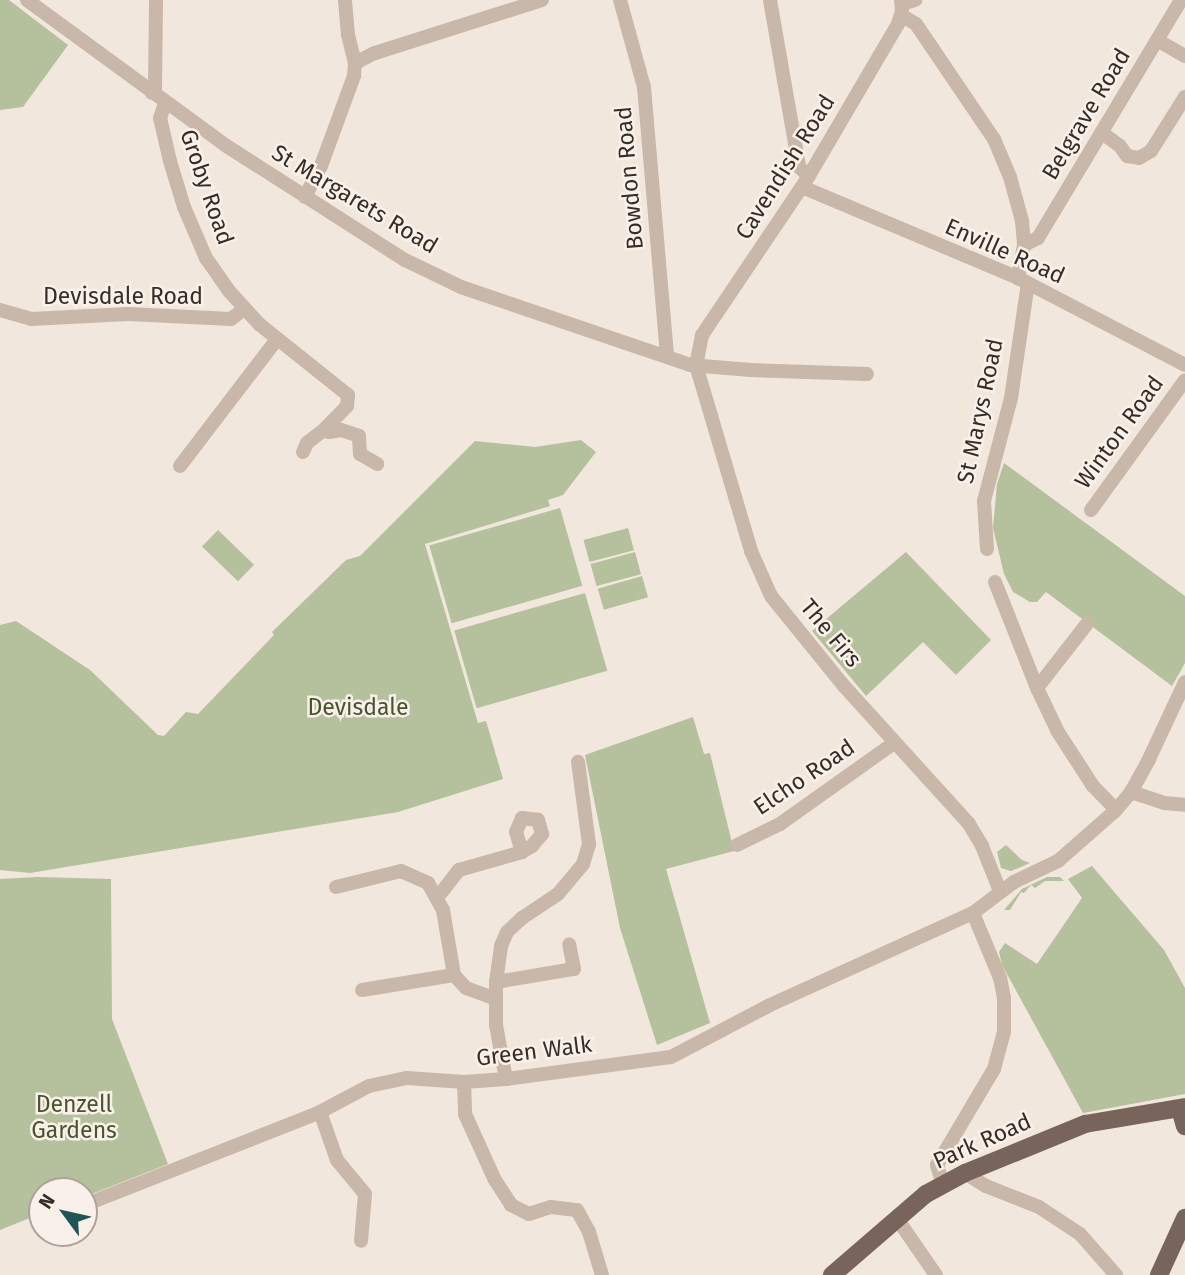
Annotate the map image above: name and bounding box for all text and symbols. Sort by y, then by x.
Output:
street label: Belgrave Road [1036,43,1136,185]
street label: Cavendish Road [729,89,841,245]
street label: Bowdon Road [609,105,649,251]
street label: Groby Road [174,126,240,248]
street label: St Margarets Road [267,139,443,259]
street label: Enville Road [941,212,1069,290]
street label: Devisdale Road [43,282,203,310]
street label: St Marys Road [951,336,1009,486]
street label: Winton Road [1069,370,1169,494]
street label: The Firs [795,593,867,673]
park label: Devisdale [308,693,408,721]
street label: Elcho Road [748,733,860,821]
street label: Green Walk [475,1030,593,1072]
park label: Denzell Gardens [31,1090,117,1144]
street label: Park Road [929,1107,1035,1175]
north arrow [28,1177,98,1247]
text: N [34,1190,60,1213]

